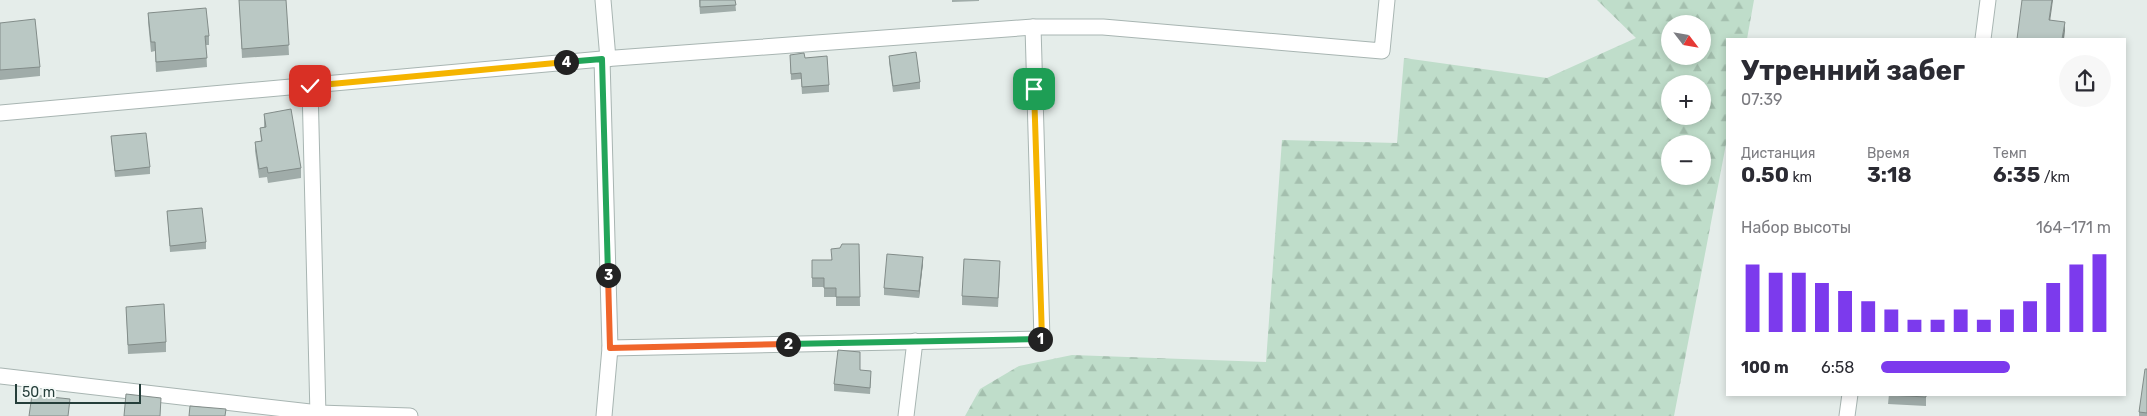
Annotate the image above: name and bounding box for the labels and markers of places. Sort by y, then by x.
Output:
pin: 4 [554,50,578,74]
pin [289,65,331,107]
pin [1013,68,1055,110]
pin: 3 [596,262,620,288]
pin: 1 [1028,326,1052,352]
pin: 2 [776,332,800,356]

